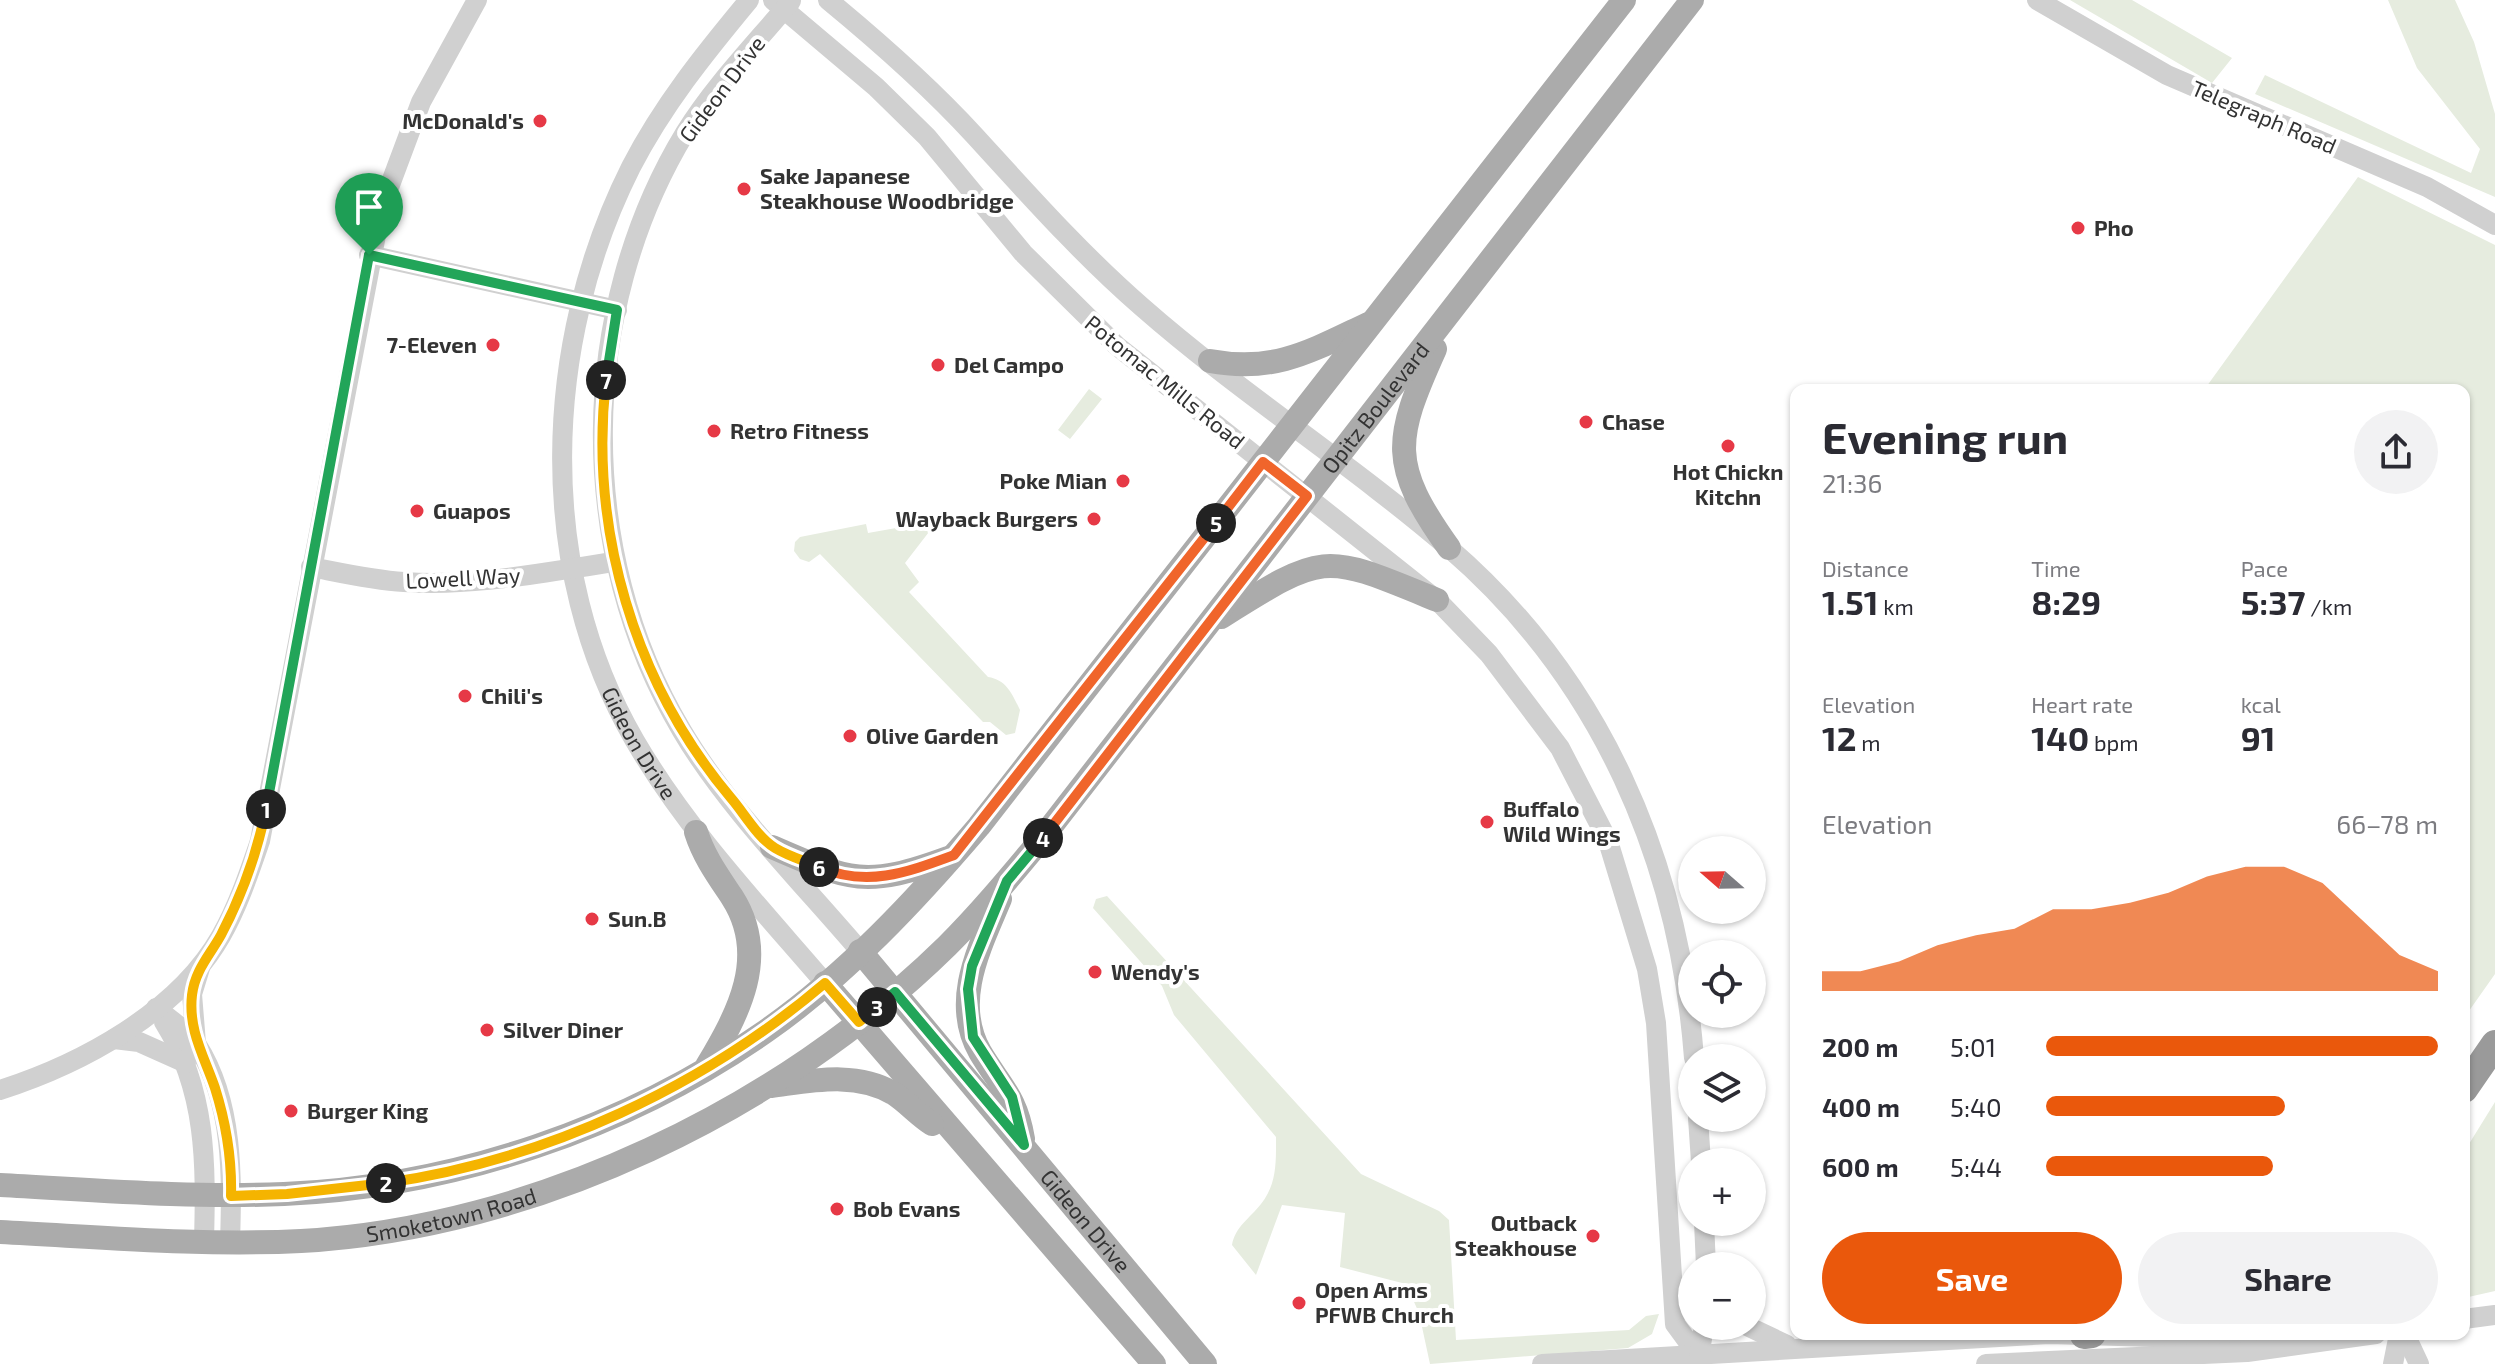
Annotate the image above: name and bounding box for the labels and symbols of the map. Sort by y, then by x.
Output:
street label: Gideon Drive [673,30,770,147]
street label: Telegraph Road [2188,74,2341,158]
place label: McDonald's [402,107,524,133]
marker: McDonald's [531,112,549,130]
place label: Sake Japanese Steakhouse Woodbridge [760,162,1014,213]
pin [335,173,403,255]
marker: Sake Japanese Steakhouse Woodbridge [735,180,753,198]
place label: Pho [2094,214,2134,240]
marker: Pho [2069,219,2087,237]
street label: Potomac Mills Road [1081,309,1251,454]
place label: 7-Eleven [387,331,477,357]
marker: 7-Eleven [484,336,502,354]
street label: Opitz Boulevard [1316,336,1434,478]
place label: Del Campo [954,351,1064,377]
marker: Del Campo [929,356,947,374]
pin: 7 [586,360,626,400]
place label: Chase [1602,408,1665,434]
marker: Chase [1577,413,1595,431]
place label: Retro Fitness [730,417,869,443]
marker: Retro Fitness [705,422,723,440]
marker: Hot Chickn Kitchn [1719,437,1737,455]
place label: Hot Chickn Kitchn [1673,458,1783,509]
place label: Poke Mian [999,467,1107,493]
marker: Poke Mian [1114,472,1132,490]
place label: Guapos [433,497,511,523]
marker: Guapos [408,502,426,520]
pin: 5 [1196,503,1236,543]
place label: Wayback Burgers [896,505,1078,532]
marker: Wayback Burgers [1085,510,1103,528]
street label: Lowell Way [405,561,521,593]
place label: Chili's [481,682,543,708]
street label: Gideon Drive [597,682,683,804]
marker: Chili's [456,687,474,705]
place label: Olive Garden [866,722,999,748]
marker: Olive Garden [841,727,859,745]
pin: 1 [246,789,286,829]
place label: Buffalo Wild Wings [1503,795,1621,846]
marker: Buffalo Wild Wings [1478,813,1496,831]
pin: 4 [1023,818,1063,858]
north arrow [1678,836,1766,924]
pin: 6 [799,847,839,887]
place label: Sun.B [608,905,667,931]
marker: Sun.B [583,910,601,928]
place label: Wendy's [1111,958,1200,985]
marker: Wendy's [1086,963,1104,981]
pin: 3 [857,987,897,1027]
place label: Silver Diner [503,1016,624,1042]
marker: Silver Diner [478,1021,496,1039]
place label: Burger King [307,1097,429,1123]
marker: Burger King [282,1102,300,1120]
pin: 2 [366,1163,406,1203]
street label: Gideon Drive [1036,1164,1137,1277]
street label: Smoketown Road [364,1182,539,1247]
place label: Bob Evans [853,1195,960,1221]
marker: Bob Evans [828,1200,846,1218]
place label: Outback Steakhouse [1455,1209,1578,1260]
marker: Outback Steakhouse [1584,1227,1602,1245]
place label: Open Arms PFWB Church [1315,1276,1454,1327]
marker: Open Arms PFWB Church [1290,1294,1308,1312]

